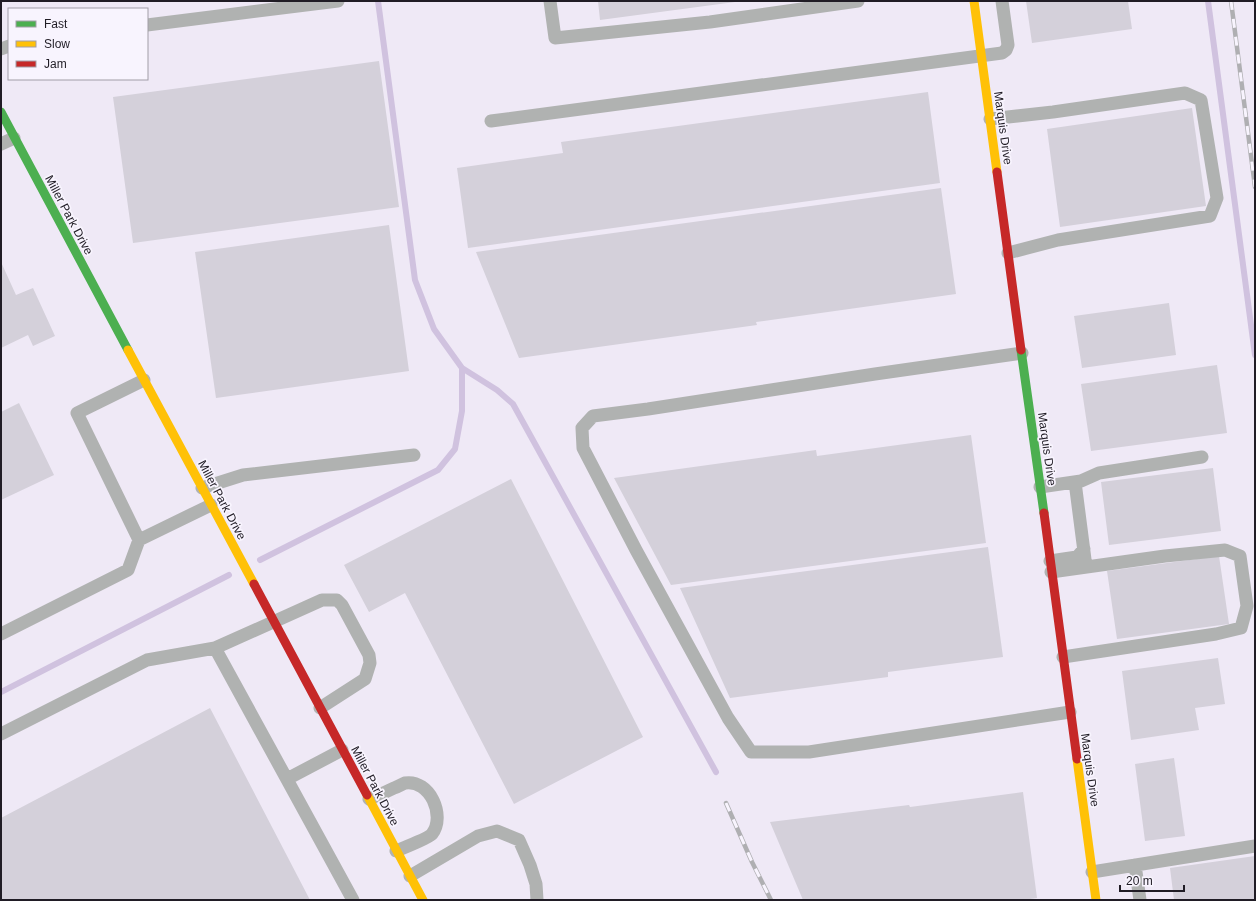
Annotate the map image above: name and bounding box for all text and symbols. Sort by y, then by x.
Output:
legend [8,8,148,80]
text: Fast [44,17,68,31]
text: Slow [44,37,70,51]
text: Jam [44,57,67,71]
street label: Marquis Drive [991,90,1015,166]
street label: Miller Park Drive [42,173,96,257]
street label: Marquis Drive [1035,411,1059,487]
street label: Miller Park Drive [195,458,249,542]
street label: Marquis Drive [1078,732,1102,808]
street label: Miller Park Drive [348,744,402,828]
scale bar [1120,867,1184,893]
text: 20 m [1126,874,1153,888]

